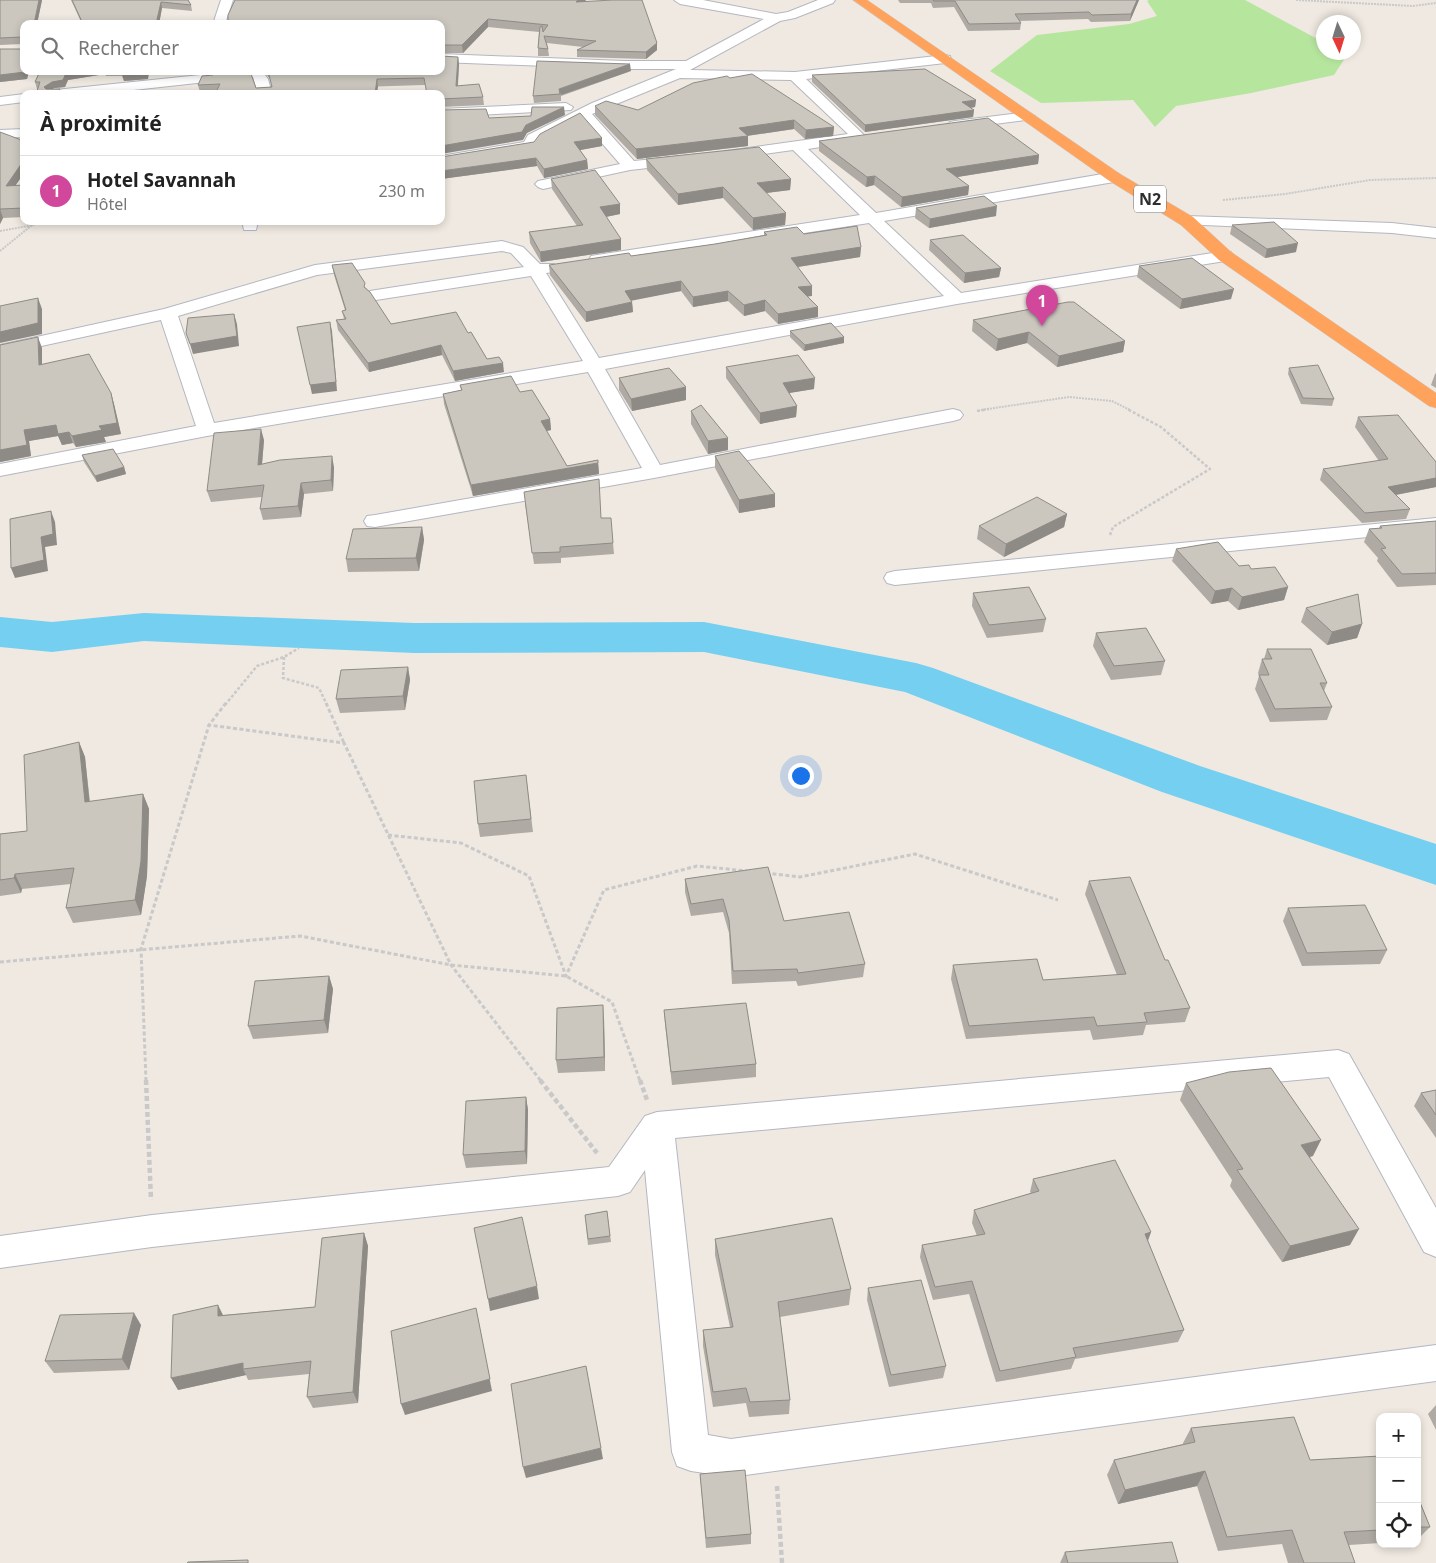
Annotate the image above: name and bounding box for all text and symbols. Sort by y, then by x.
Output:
north arrow [1316,15,1361,60]
search box [20,20,445,75]
icon: search [38,34,66,62]
text: Rechercher [78,35,179,61]
text: À proximité [40,109,162,137]
text: Hotel Savannah [87,167,236,193]
text: 1 [51,180,61,202]
text: 230 m [378,180,425,202]
road number: N2 [1134,185,1166,212]
text: Hôtel [87,193,127,215]
pin: 1 [1026,285,1058,326]
your location [788,763,814,789]
map controls [1376,1413,1421,1548]
button: + [1376,1413,1421,1458]
button: − [1376,1458,1421,1503]
button: locate [1376,1503,1421,1548]

